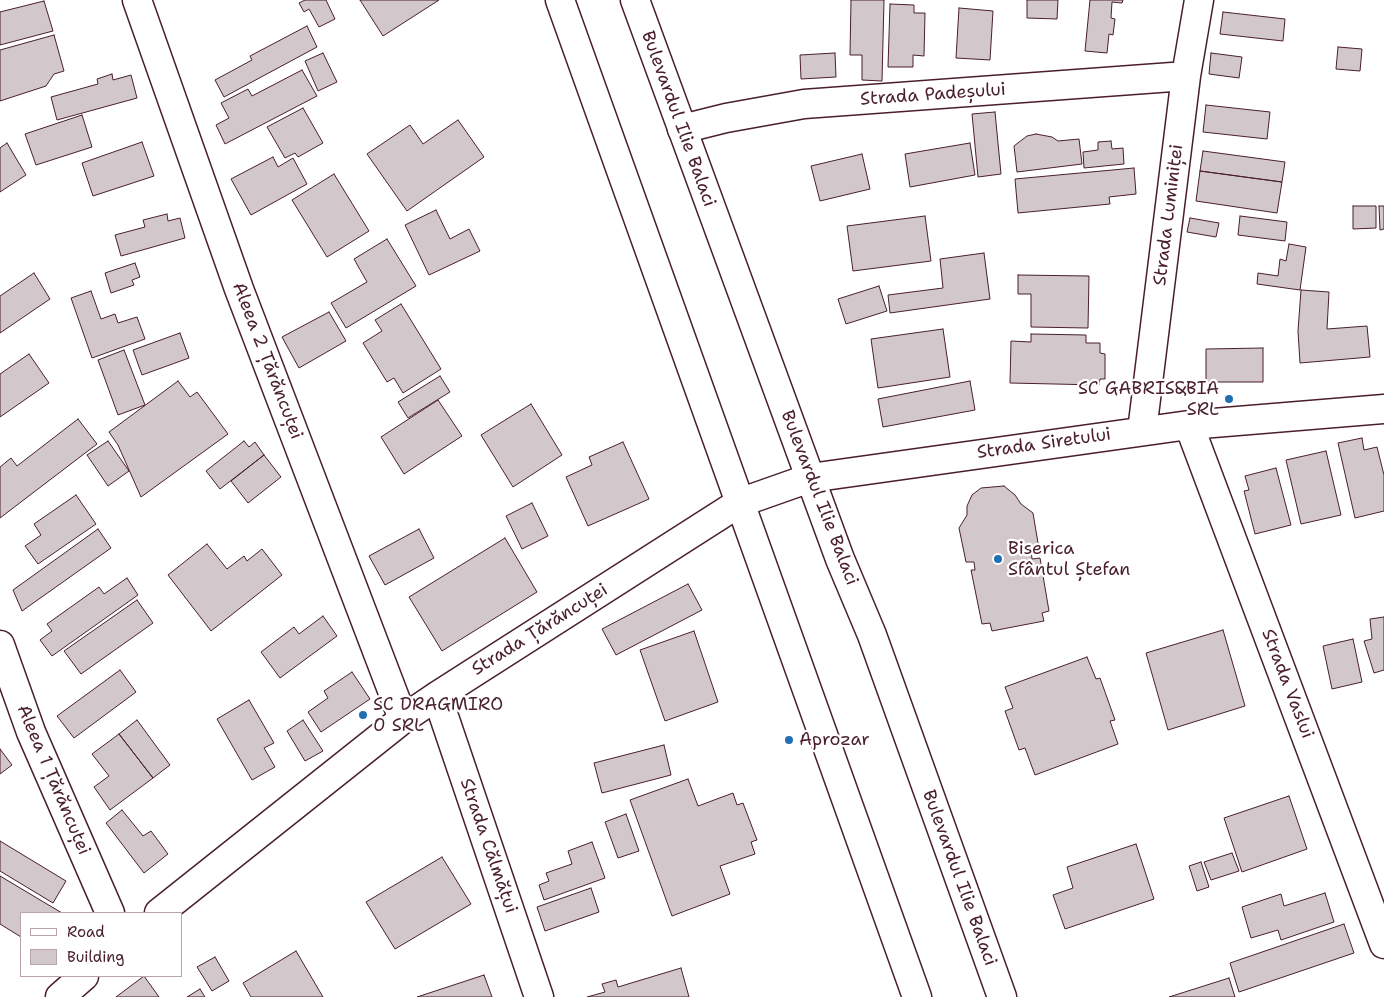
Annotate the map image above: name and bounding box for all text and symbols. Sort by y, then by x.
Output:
street label: Bulevardul Ilie Balaci [636,28,720,210]
street label: Strada Padeșului [859,79,1007,111]
street label: Strada Luminiței [1150,143,1188,287]
street label: Aleea 2 Țărăncuței [227,280,307,442]
place label: SC GABRIS&BIA SRL [1078,378,1219,420]
marker: SC GABRIS&BIA SRL [1223,393,1235,405]
street label: Bulevardul Ilie Balaci [776,408,862,588]
street label: Strada Siretului [975,424,1113,464]
place label: Biserica Sfântul Ștefan [1008,538,1130,580]
marker: Biserica Sfântul Ștefan [992,553,1004,565]
street label: Strada Țărăncuței [468,579,612,681]
street label: Strada Vaslui [1256,626,1318,742]
place label: SC DRAGMIRO 0 SRL [373,694,503,736]
street label: Aleea 1 Țărăncuței [12,702,94,858]
marker: SC DRAGMIRO 0 SRL [357,709,369,721]
place label: Aprozar [799,729,870,751]
marker: Aprozar [783,734,795,746]
street label: Strada Călmățui [455,776,521,916]
street label: Bulevardul Ilie Balaci [917,787,1001,969]
legend [20,912,182,977]
text: Road [67,922,105,942]
text: Building [67,947,124,967]

